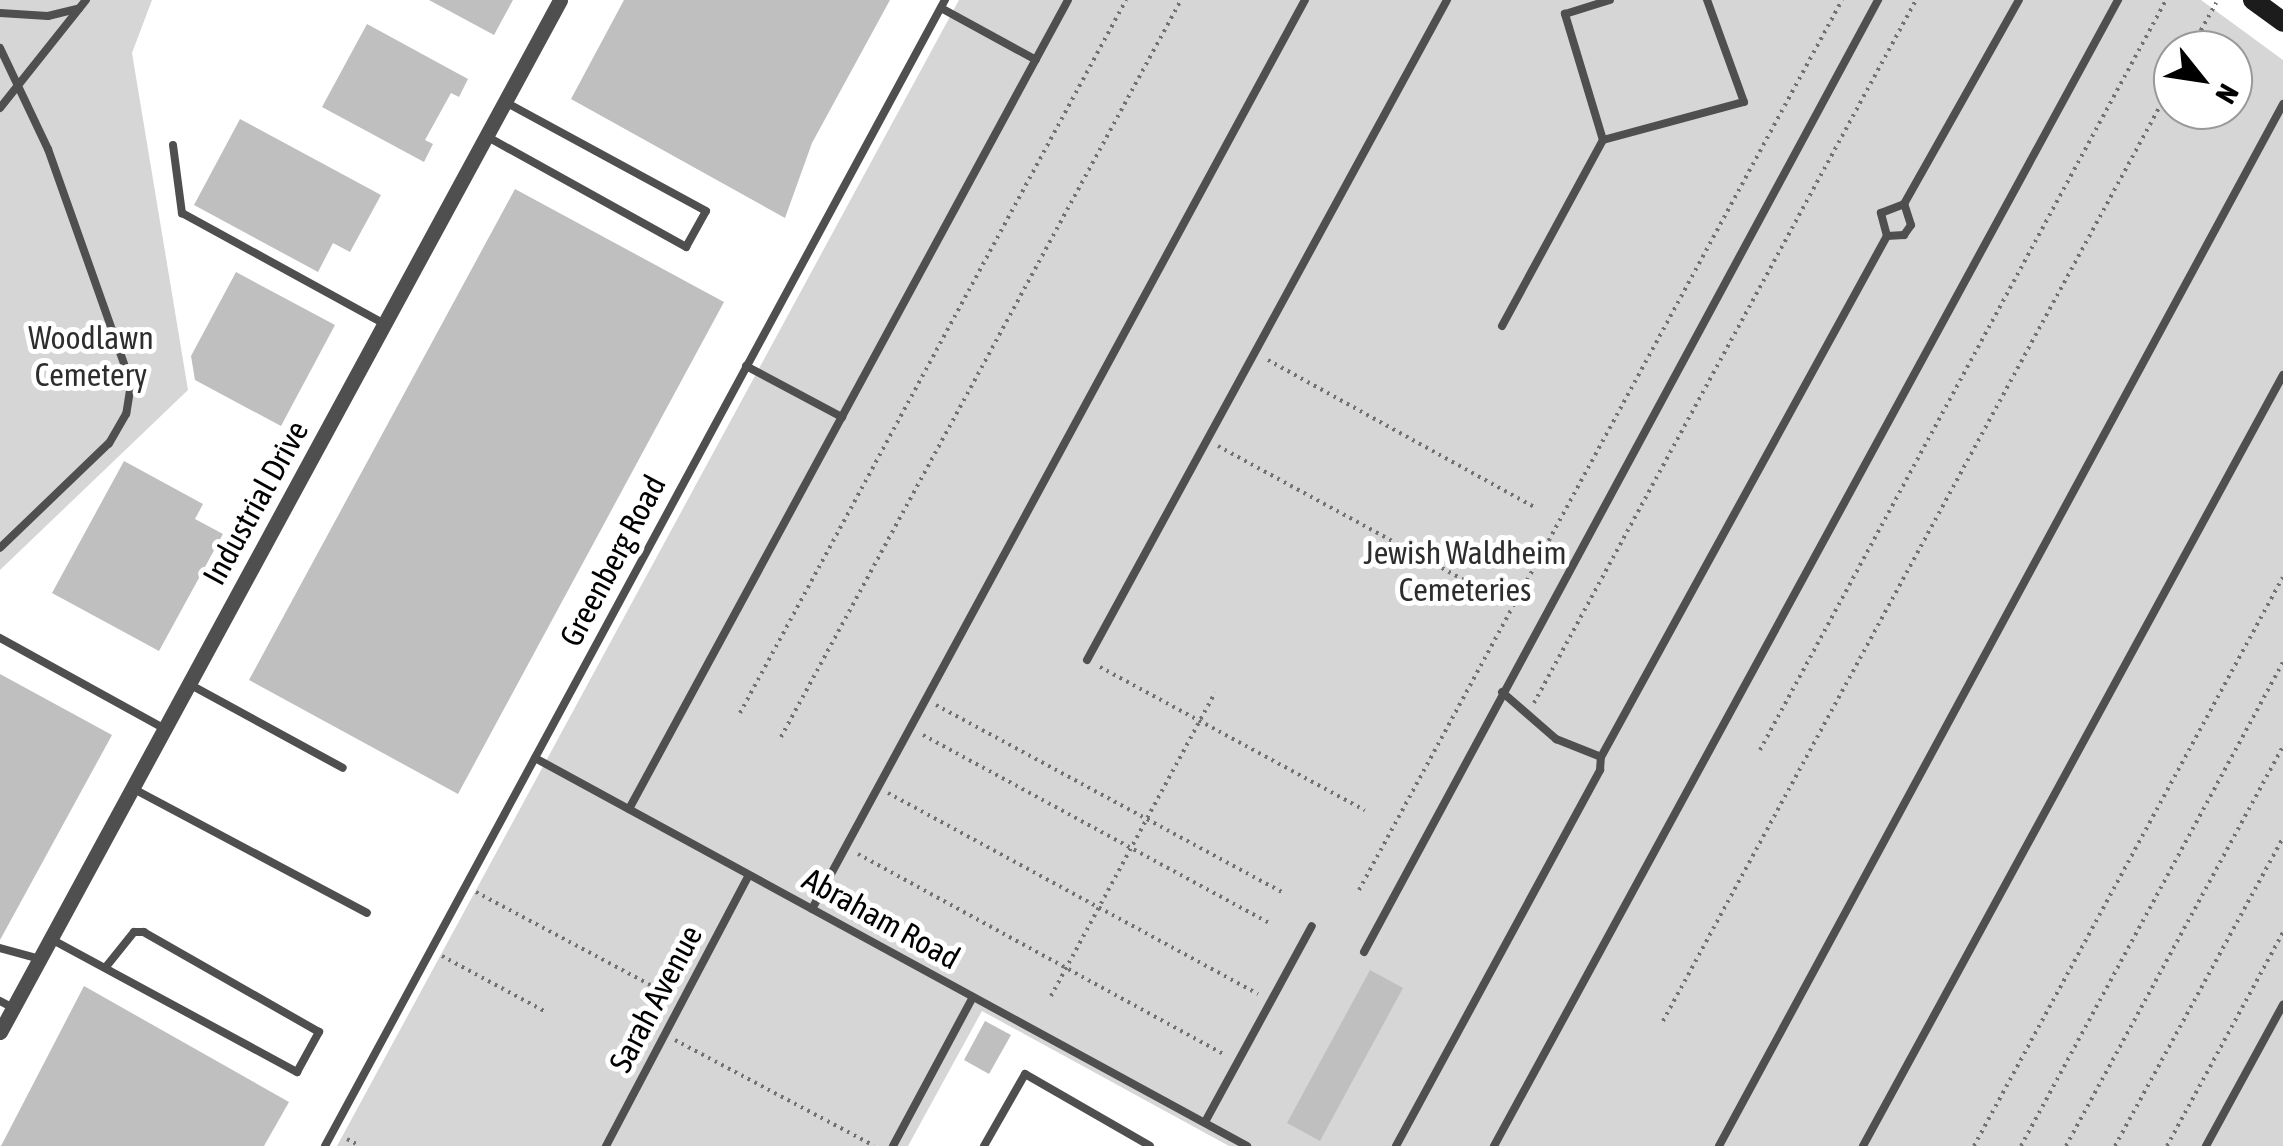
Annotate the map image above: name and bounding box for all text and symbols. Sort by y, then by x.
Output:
north arrow [2153,30,2253,130]
text: N [2209,79,2245,109]
park label: Woodlawn Cemetery [28,320,154,395]
street label: Industrial Drive [195,414,317,592]
street label: Greenberg Road [552,469,674,653]
park label: Jewish Waldheim Cemeteries [1363,535,1567,610]
street label: Abraham Road [796,860,966,978]
street label: Sarah Avenue [601,919,711,1079]

